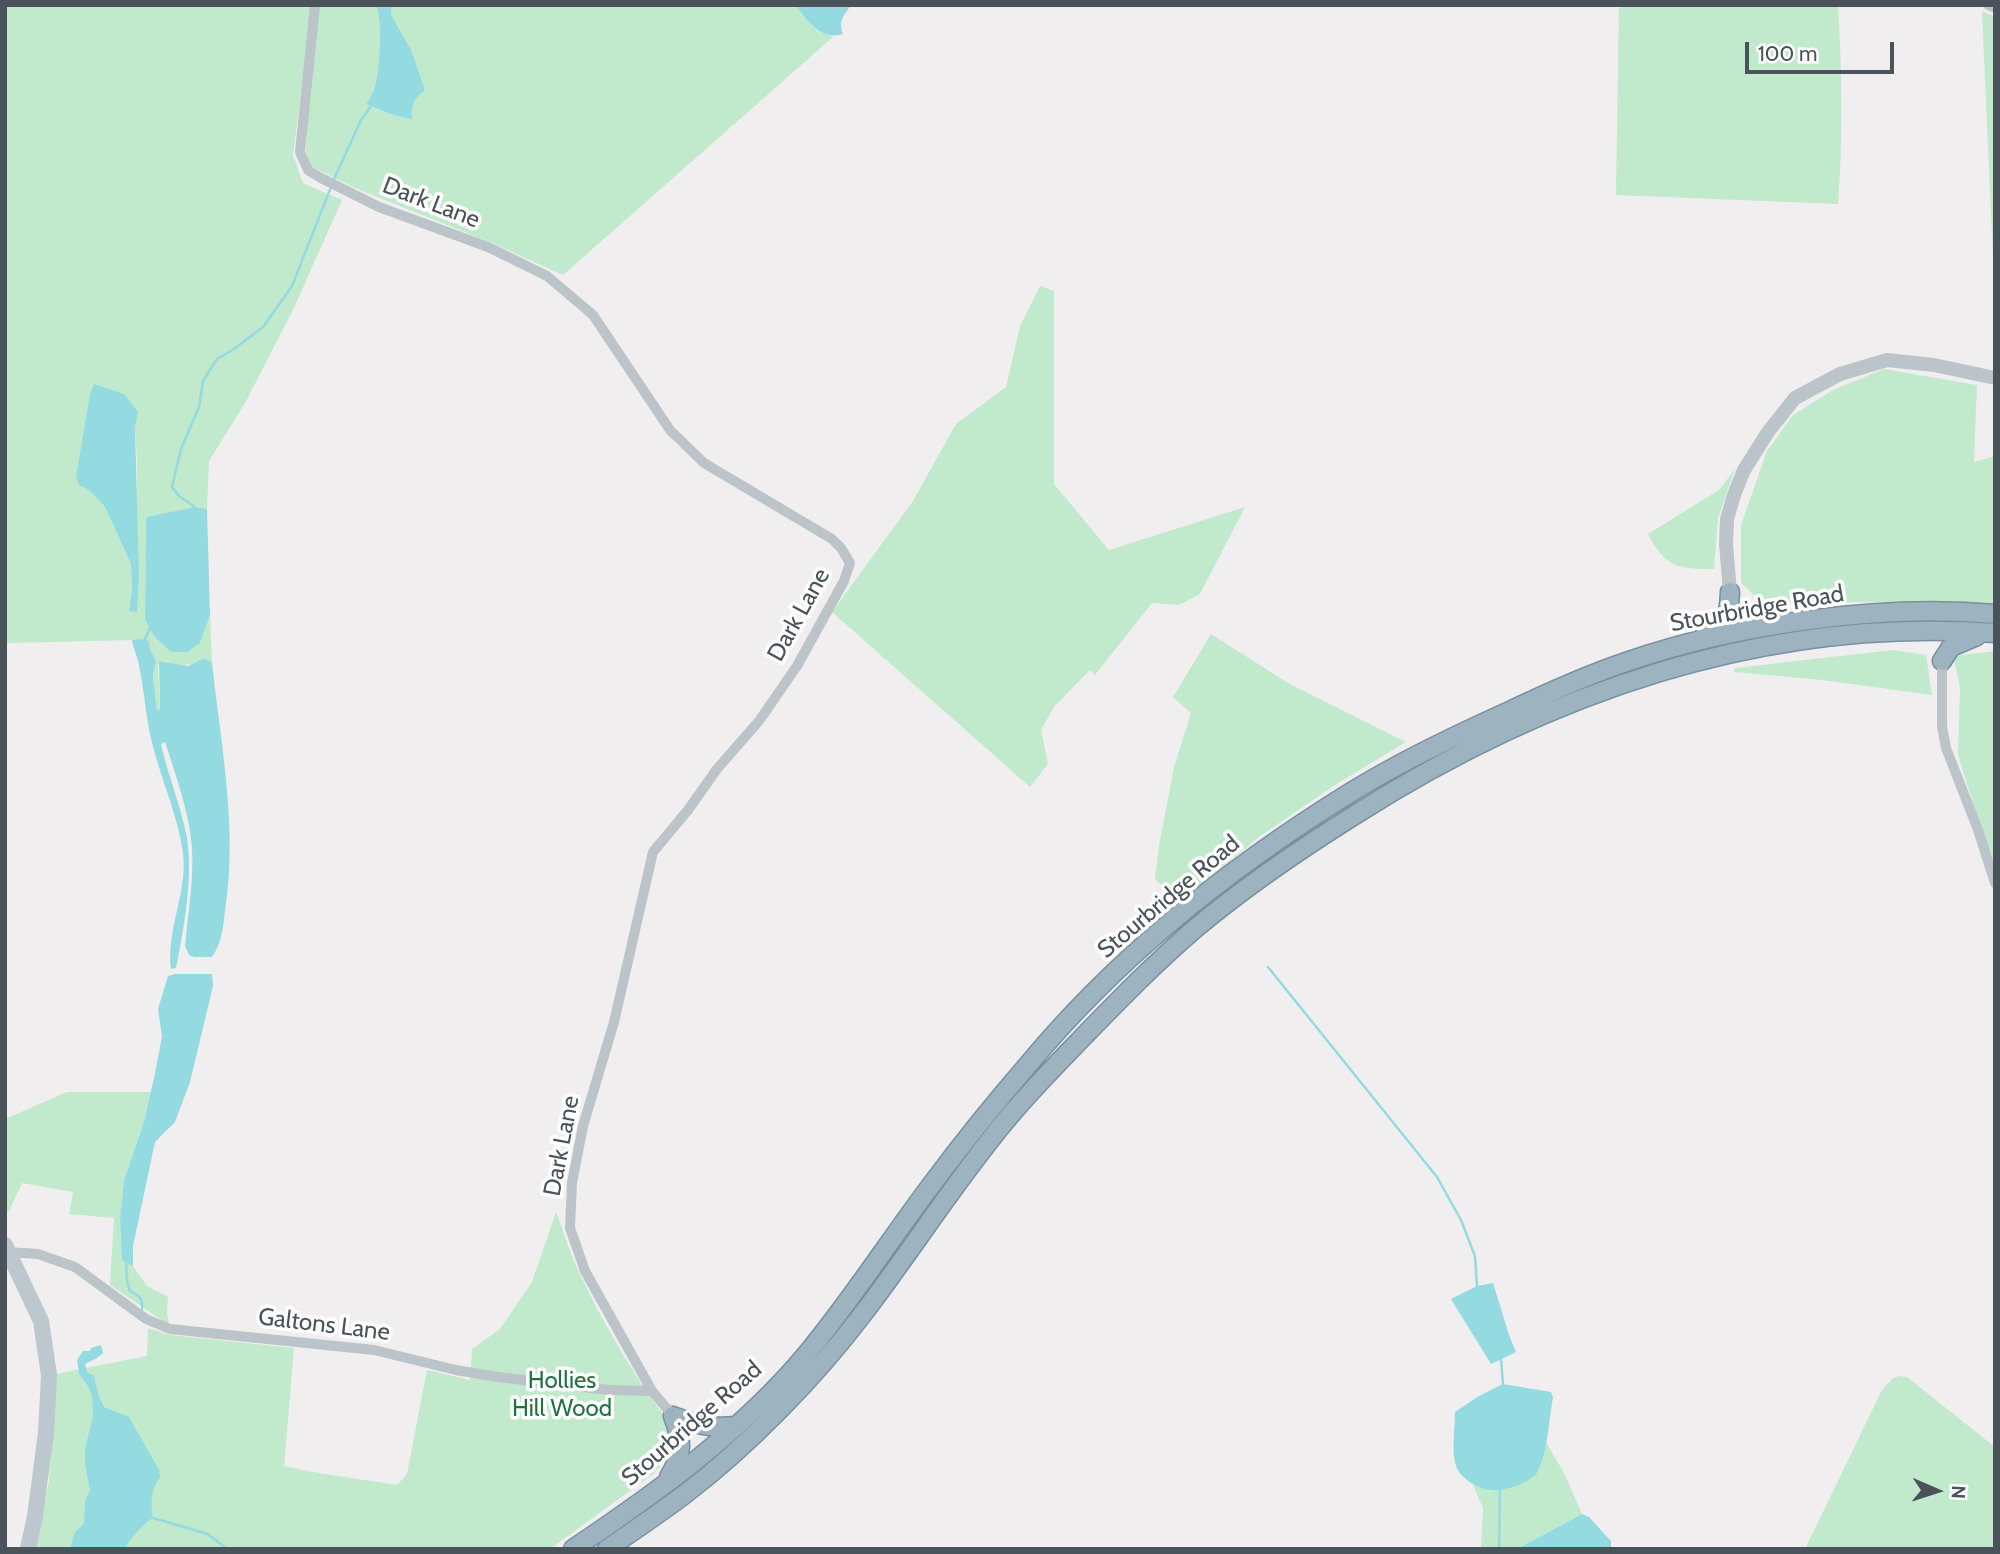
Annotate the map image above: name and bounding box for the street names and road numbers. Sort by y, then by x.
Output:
street label: Dark Lane [378,171,484,235]
street label: Dark Lane [762,564,836,666]
street label: Stourbridge Road [1668,580,1846,638]
street label: Stourbridge Road [1092,829,1246,965]
street label: Dark Lane [538,1093,586,1199]
street label: Galtons Lane [257,1303,391,1347]
street label: Stourbridge Road [616,1355,768,1493]

